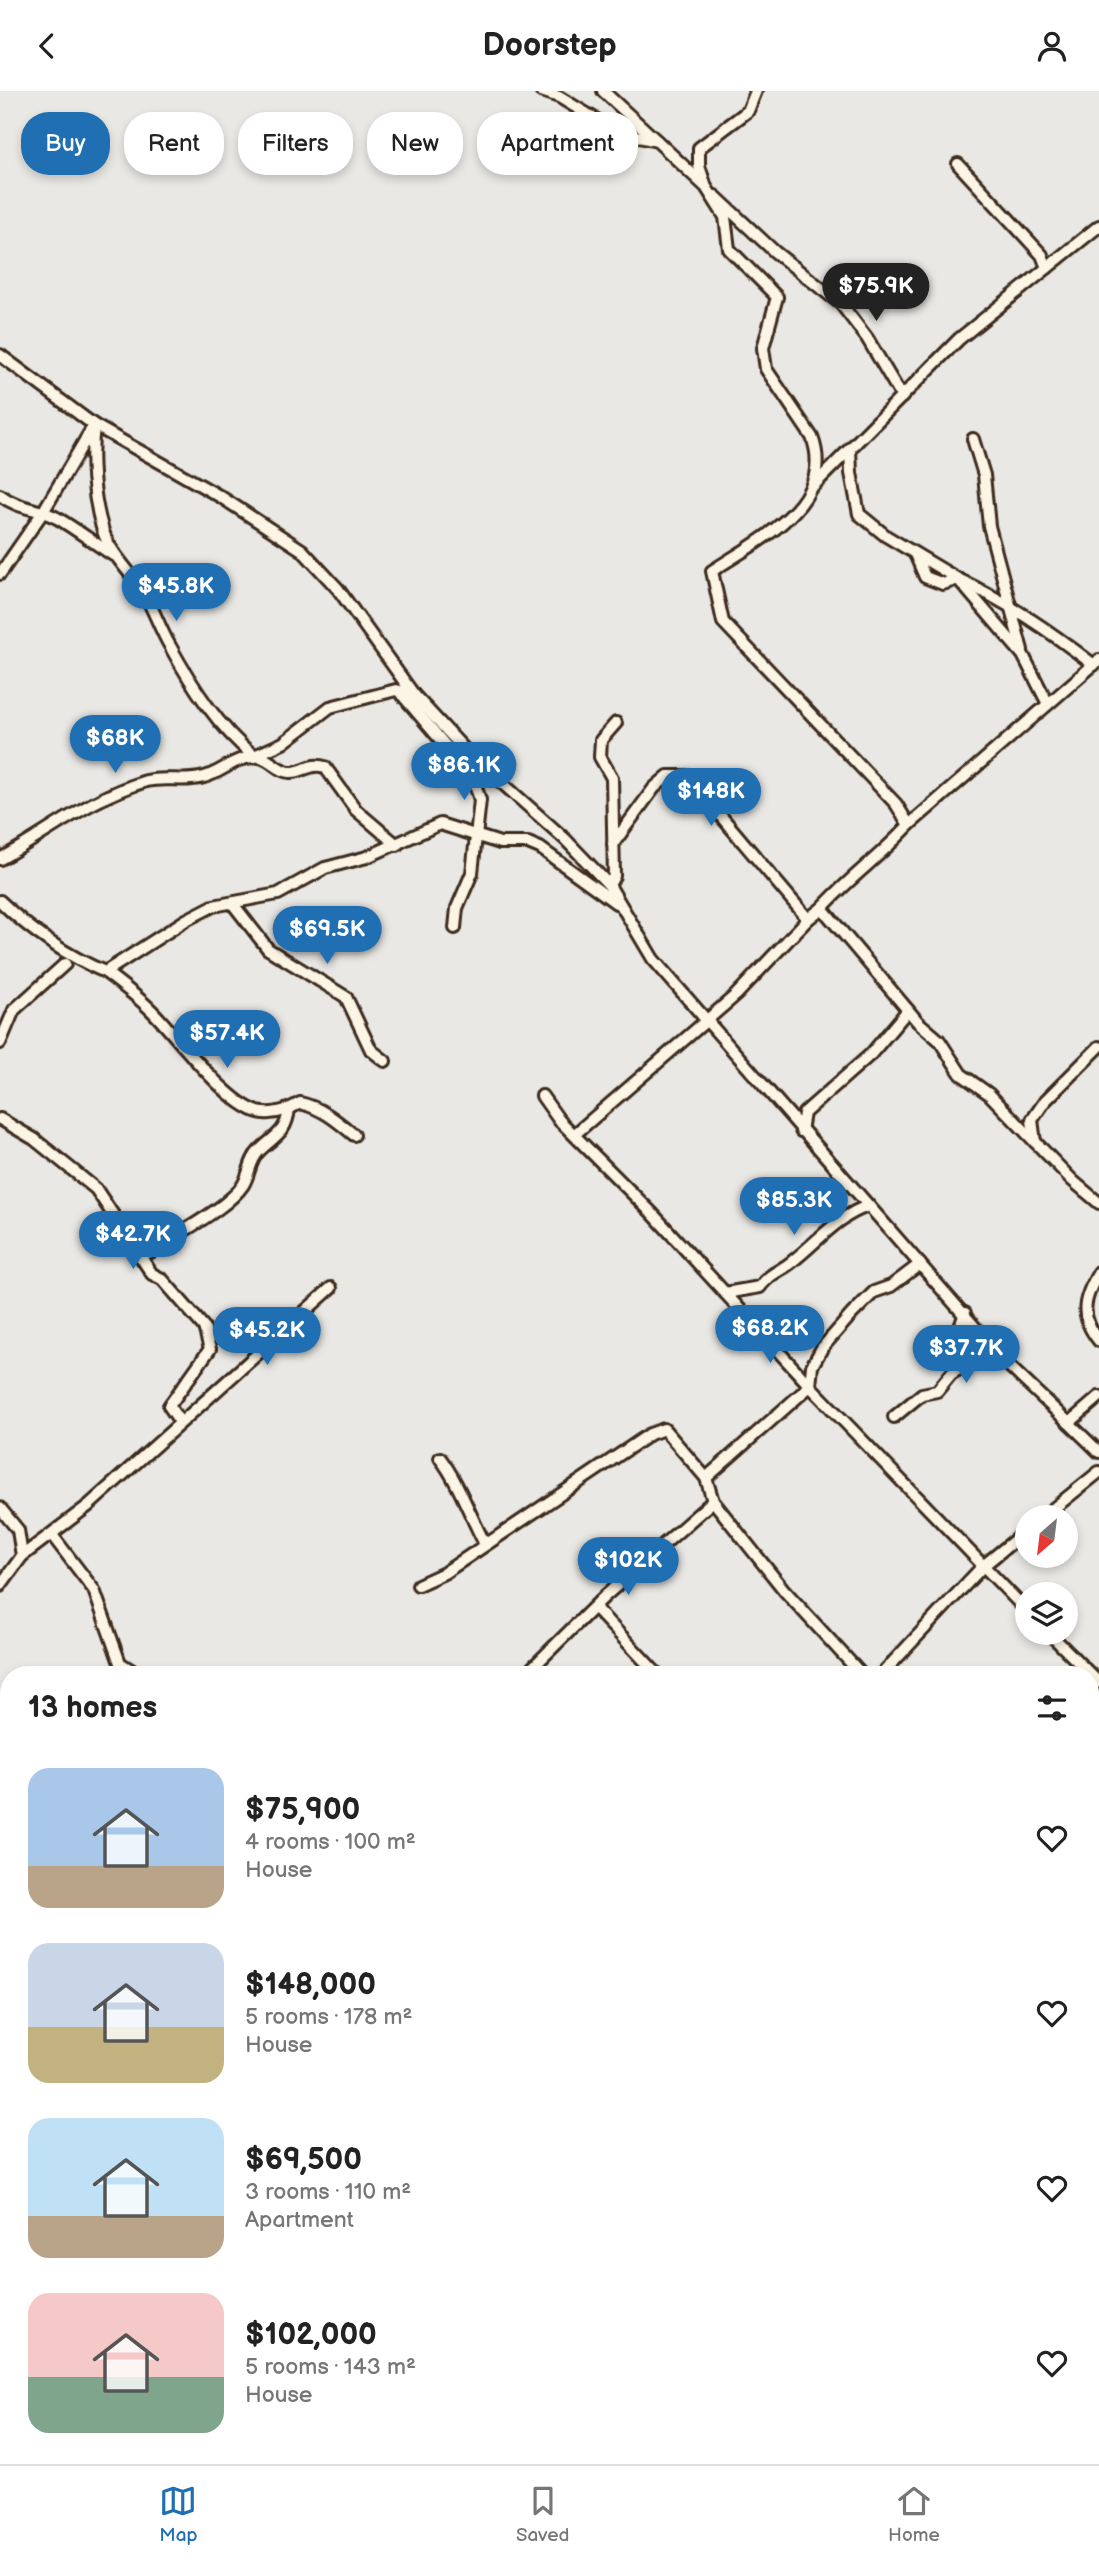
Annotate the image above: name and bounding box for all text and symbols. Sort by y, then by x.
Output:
text: Doorstep [482,26,617,65]
icon: back [28,27,66,65]
icon: person [1033,27,1071,65]
chip: Buy [21,112,110,175]
chip: Rent [124,112,224,175]
chip: Filters [238,112,353,175]
chip: New [367,112,463,175]
chip: Apartment [477,112,638,175]
pin: $75.9K [819,264,933,323]
text: $75.9K [838,272,914,300]
pin: $45.8K [119,563,233,623]
text: $45.8K [138,572,214,600]
pin: $68K [74,715,156,775]
text: $68K [86,724,144,752]
pin: $86.1K [407,743,521,802]
text: $86.1K [427,751,501,779]
pin: $148K [662,769,760,828]
text: $148K [677,777,745,805]
pin: $69.5K [270,907,384,966]
text: $69.5K [289,915,365,943]
pin: $57.4K [170,1011,284,1070]
text: $57.4K [189,1019,265,1047]
pin: $85.3K [737,1177,851,1237]
text: $85.3K [756,1186,832,1214]
pin: $42.7K [76,1211,190,1271]
text: $42.7K [95,1220,171,1248]
pin: $68.2K [713,1305,827,1365]
pin: $45.2K [210,1307,324,1367]
text: $68.2K [731,1314,809,1342]
text: $45.2K [229,1316,305,1344]
pin: $37.7K [909,1325,1023,1385]
text: $37.7K [929,1334,1003,1362]
north arrow [1015,1505,1078,1568]
map controls [1015,1505,1078,1645]
pin: $102K [579,1537,677,1597]
text: $102K [594,1546,662,1574]
button: layers [1015,1582,1078,1645]
icon: filters [1033,1689,1071,1727]
text: 13 homes [28,1690,157,1726]
text: $75,900 [245,1792,360,1828]
icon: home [84,1796,168,1880]
icon: heart [1033,1819,1071,1857]
text: 4 rooms · 100 m² [245,1828,416,1856]
text: House [245,1856,312,1884]
text: $148,000 [245,1967,376,2003]
icon: home [84,1971,168,2055]
icon: heart [1033,1994,1071,2032]
text: 5 rooms · 178 m² [245,2003,413,2031]
text: House [245,2031,312,2059]
text: $69,500 [245,2142,362,2178]
icon: home [84,2146,168,2230]
icon: heart [1033,2169,1071,2207]
text: 3 rooms · 110 m² [245,2178,411,2206]
text: Apartment [245,2206,354,2234]
text: $102,000 [245,2317,377,2353]
icon: home [84,2321,168,2405]
icon: heart [1033,2344,1071,2382]
text: 5 rooms · 143 m² [245,2353,416,2381]
text: House [245,2381,312,2409]
tab: Map [159,2482,197,2547]
tab: Saved [516,2482,569,2547]
tab: Home [888,2482,940,2547]

